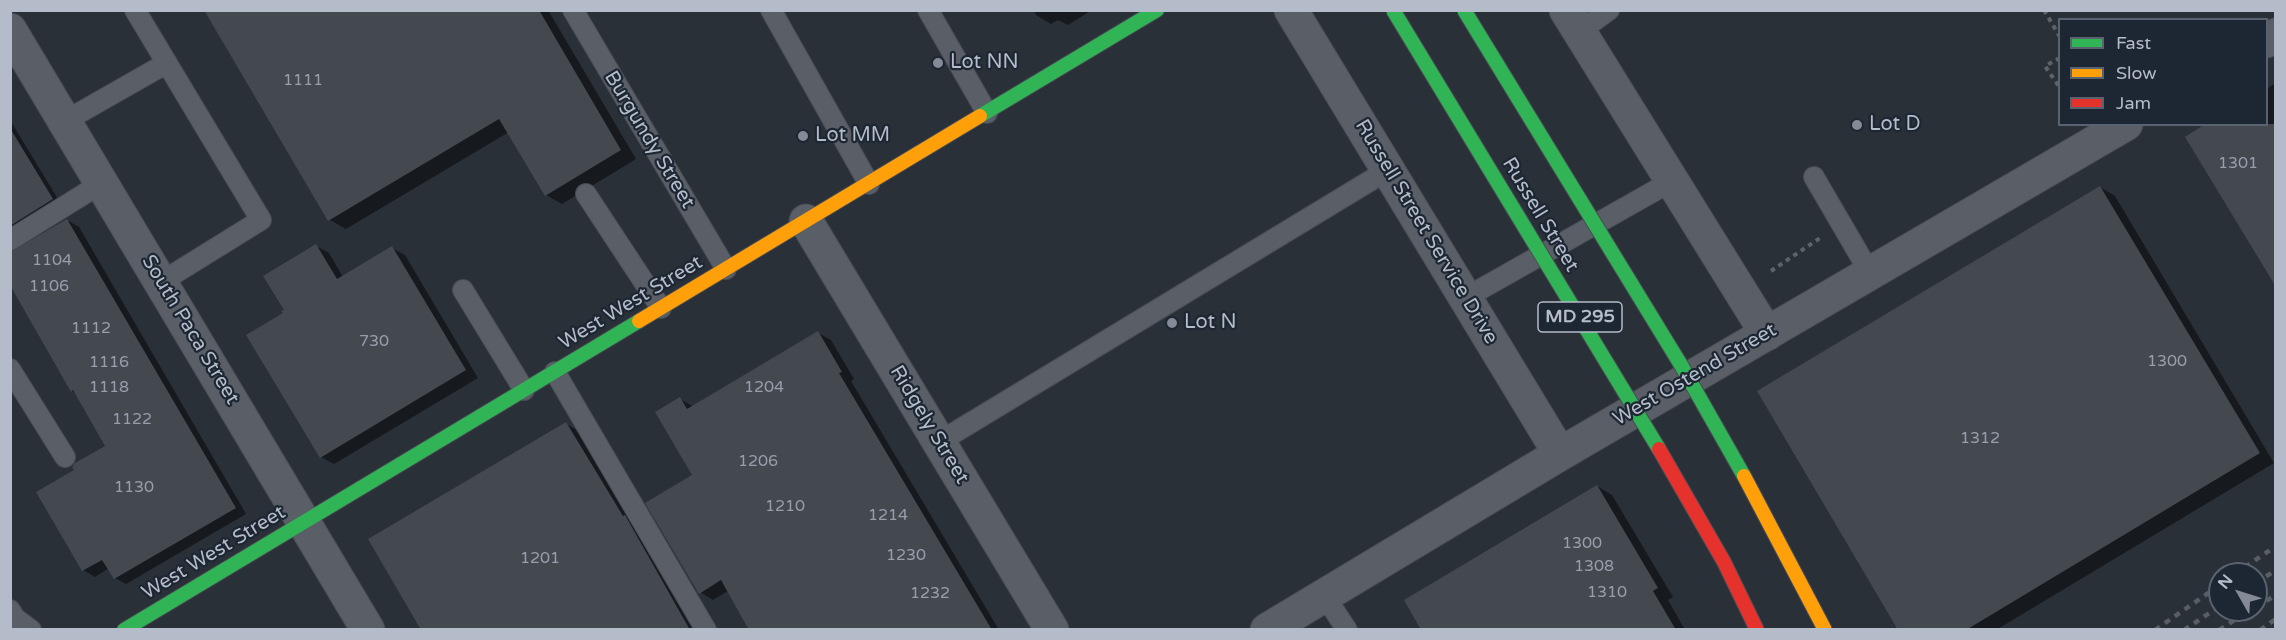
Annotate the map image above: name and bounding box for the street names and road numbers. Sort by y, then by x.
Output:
street label: Burgundy Street [599,67,699,213]
street label: Russell Street Service Drive [1349,115,1503,349]
street label: Russell Street [1496,153,1584,277]
street label: South Paca Street [136,251,244,409]
street label: West West Street [555,251,707,355]
road number: MD 295 [1538,302,1622,332]
street label: West Ostend Street [1609,318,1781,432]
street label: Ridgely Street [884,361,974,489]
street label: West West Street [138,501,290,605]

